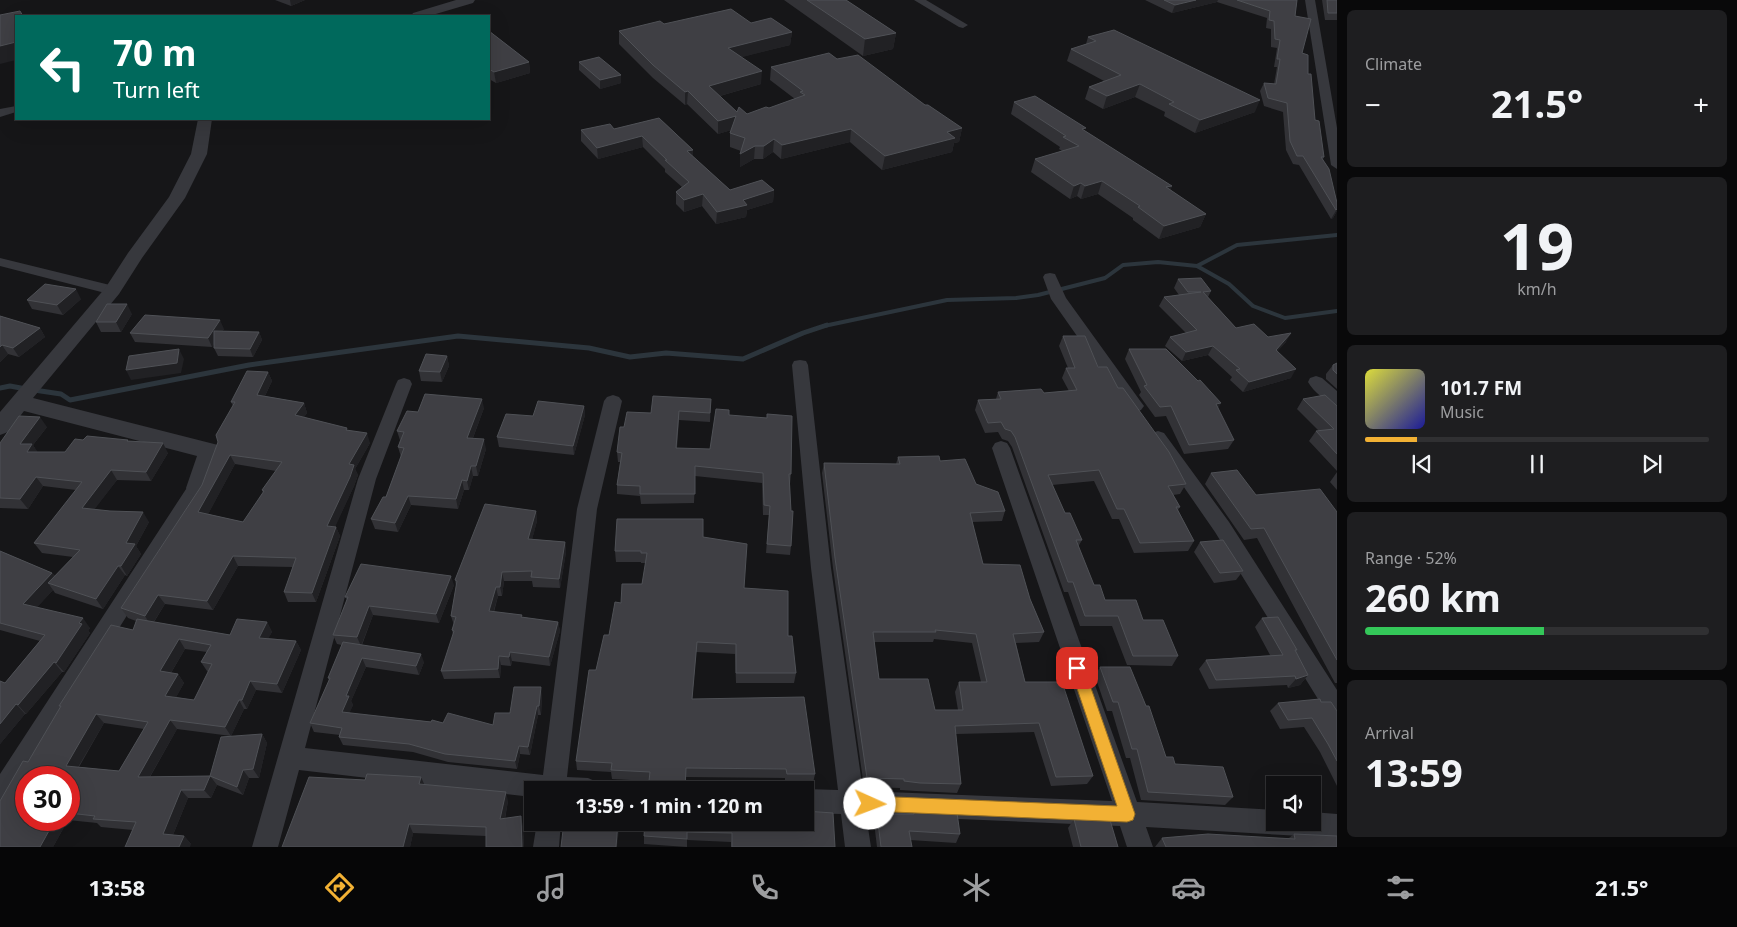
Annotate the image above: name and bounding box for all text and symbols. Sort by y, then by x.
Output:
text: 70 m [113,29,196,76]
icon: left [30,35,95,100]
text: Climate [1365,53,1422,75]
text: Turn left [113,74,200,104]
text: 21.5° [1491,77,1583,129]
text: − [1365,85,1381,123]
text: + [1693,85,1709,123]
text: 19 [1500,201,1574,289]
text: km/h [1517,278,1557,300]
text: 101.7 FM [1440,375,1522,401]
text: Music [1440,401,1484,423]
icon: previous [1408,450,1436,478]
icon: pause [1523,450,1551,478]
icon: next [1638,450,1666,478]
text: Range · 52% [1365,547,1457,569]
text: 260 km [1365,571,1501,623]
pin [1056,647,1098,689]
icon: arrive [1063,654,1091,682]
text: Arrival [1365,722,1414,744]
text: 13:59 [1365,746,1463,798]
speed limit sign: 30 [15,766,80,831]
map controls [1266,776,1321,831]
button: sound [1266,776,1321,831]
position arrow [843,777,895,829]
text: 13:59 · 1 min · 120 m [575,793,763,819]
icon: directions [322,870,357,905]
icon: music [534,870,569,905]
icon: phone [747,870,782,905]
icon: climate [959,870,994,905]
icon: car [1171,870,1206,905]
icon: filters [1383,870,1418,905]
text: 13:58 [89,872,145,902]
text: 21.5° [1595,872,1648,902]

